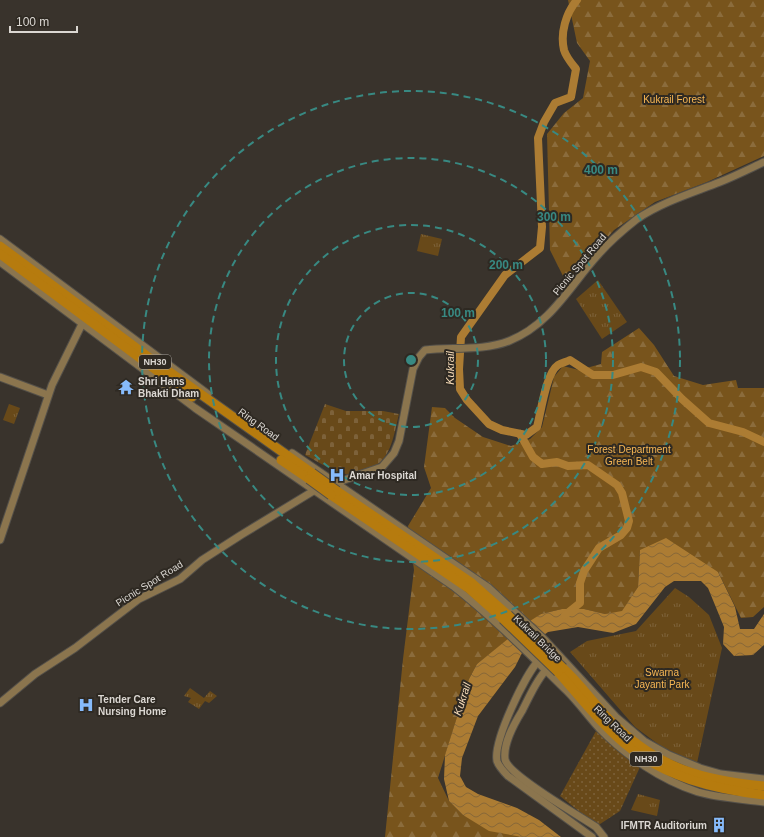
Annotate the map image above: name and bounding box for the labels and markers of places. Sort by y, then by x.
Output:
centre of rings [404,353,418,367]
place label: Shri Hans Bhakti Dham [138,376,199,399]
temple icon: Shri Hans Bhakti Dham [117,378,135,396]
hospital icon: Amar Hospital [328,466,346,484]
place label: Amar Hospital [349,470,417,481]
place label: Tender Care Nursing Home [98,694,167,717]
hospital icon: Tender Care Nursing Home [77,696,95,714]
building icon: IFMTR Auditorium [710,816,728,834]
place label: IFMTR Auditorium [621,820,707,831]

